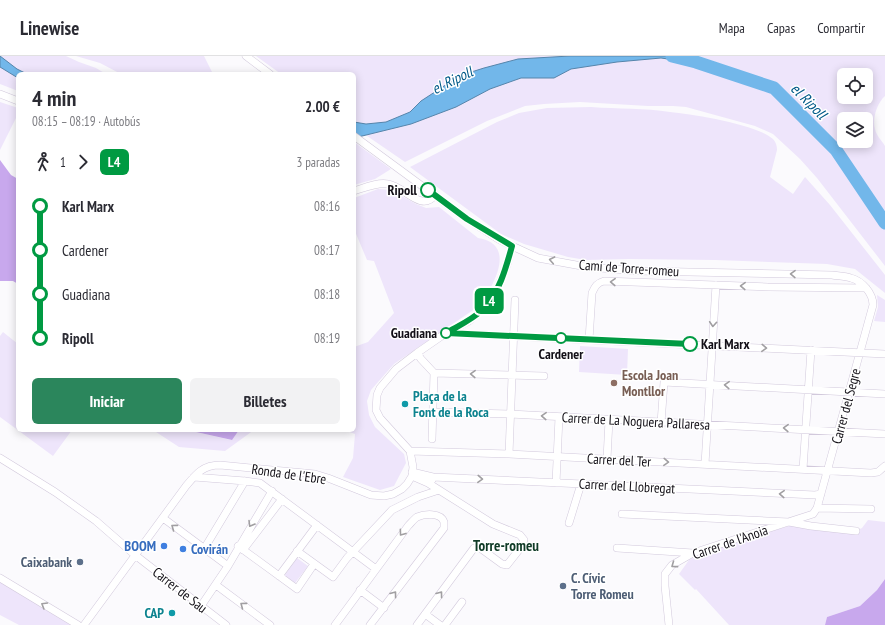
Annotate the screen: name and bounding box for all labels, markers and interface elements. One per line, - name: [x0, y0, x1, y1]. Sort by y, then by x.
- text: Linewise: [20, 16, 79, 40]
- text: Mapa: [719, 19, 745, 37]
- text: Capas: [767, 19, 795, 37]
- text: Compartir: [817, 19, 865, 37]
- water label: el Ripoll: [428, 61, 477, 98]
- map controls: [837, 68, 873, 148]
- button: locate: [837, 68, 873, 104]
- water label: el Ripoll: [787, 79, 832, 124]
- text: 4 min: [32, 84, 76, 112]
- text: 2.00 €: [305, 97, 340, 116]
- button: layers: [837, 112, 873, 148]
- text: 08:15 – 08:19 · Autobús: [32, 113, 140, 130]
- icon: walk: [32, 151, 54, 173]
- icon: forward: [72, 151, 94, 173]
- text: L4: [108, 153, 121, 171]
- text: 1: [60, 154, 66, 171]
- text: 3 paradas: [297, 154, 340, 171]
- place label: Ripoll: [388, 181, 418, 199]
- marker: Ripoll: [420, 182, 436, 198]
- text: Karl Marx: [62, 197, 114, 216]
- text: 08:16: [314, 198, 340, 215]
- text: Cardener: [62, 241, 108, 260]
- text: 08:17: [314, 242, 340, 259]
- street label: Camí de Torre-romeu: [578, 256, 680, 280]
- one-way arrow: [548, 257, 555, 265]
- one-way arrow: [790, 270, 796, 278]
- one-way arrow: [610, 277, 616, 286]
- one-way arrow: [740, 282, 746, 290]
- text: Guadiana: [62, 285, 110, 304]
- text: 08:18: [314, 286, 340, 303]
- line badge: L4: [471, 288, 507, 314]
- text: L4: [483, 292, 495, 310]
- one-way arrow: [708, 321, 717, 327]
- place label: Guadiana: [391, 324, 437, 342]
- marker: Guadiana: [440, 327, 452, 339]
- text: Ripoll: [62, 329, 94, 348]
- text: 08:19: [314, 330, 340, 347]
- marker: Cardener: [555, 332, 567, 344]
- place label: Karl Marx: [701, 335, 750, 353]
- marker: Karl Marx: [682, 336, 698, 352]
- one-way arrow: [761, 344, 767, 352]
- place label: Cardener: [539, 345, 584, 363]
- place label: Escola Joan Montllor: [622, 366, 678, 400]
- street label: Carrer del Segre: [827, 366, 865, 446]
- one-way arrow: [470, 369, 476, 378]
- button: Iniciar: [32, 378, 182, 424]
- button: Billetes: [190, 378, 340, 424]
- marker: Escola Joan Montllor: [609, 378, 619, 388]
- one-way arrow: [724, 381, 730, 389]
- place label: Plaça de la Font de la Roca: [413, 387, 489, 421]
- marker: Plaça de la Font de la Roca: [400, 399, 410, 409]
- street label: Carrer de La Noguera Pallaresa: [561, 408, 711, 434]
- one-way arrow: [541, 411, 547, 420]
- one-way arrow: [783, 423, 789, 432]
- street label: Carrer del Ter: [586, 449, 652, 471]
- one-way arrow: [663, 458, 669, 466]
- street label: Ronda de l'Ebre: [250, 460, 328, 488]
- street label: Carrer del Llobregat: [578, 474, 676, 498]
- one-way arrow: [477, 475, 483, 483]
- one-way arrow: [779, 489, 785, 498]
- one-way arrow: [249, 520, 256, 527]
- street label: Carrer de l'Anoia: [690, 521, 770, 563]
- one-way arrow: [171, 524, 178, 531]
- one-way arrow: [400, 529, 407, 536]
- district label: Torre-romeu: [473, 536, 539, 555]
- place label: BOOM: [124, 537, 156, 555]
- place label: Covirán: [191, 540, 228, 558]
- marker: BOOM: [159, 541, 169, 551]
- marker: Covirán: [178, 544, 188, 554]
- place label: Caixabank: [21, 553, 72, 571]
- marker: Caixabank: [75, 557, 85, 567]
- one-way arrow: [672, 560, 679, 567]
- street label: Carrer de Sau: [149, 563, 211, 617]
- place label: C. Cívic Torre Romeu: [571, 569, 634, 603]
- marker: C. Cívic Torre Romeu: [558, 581, 568, 591]
- one-way arrow: [389, 591, 396, 598]
- one-way arrow: [435, 591, 442, 598]
- one-way arrow: [41, 602, 48, 609]
- one-way arrow: [240, 602, 247, 609]
- place label: CAP: [144, 604, 164, 622]
- marker: CAP: [167, 608, 177, 618]

